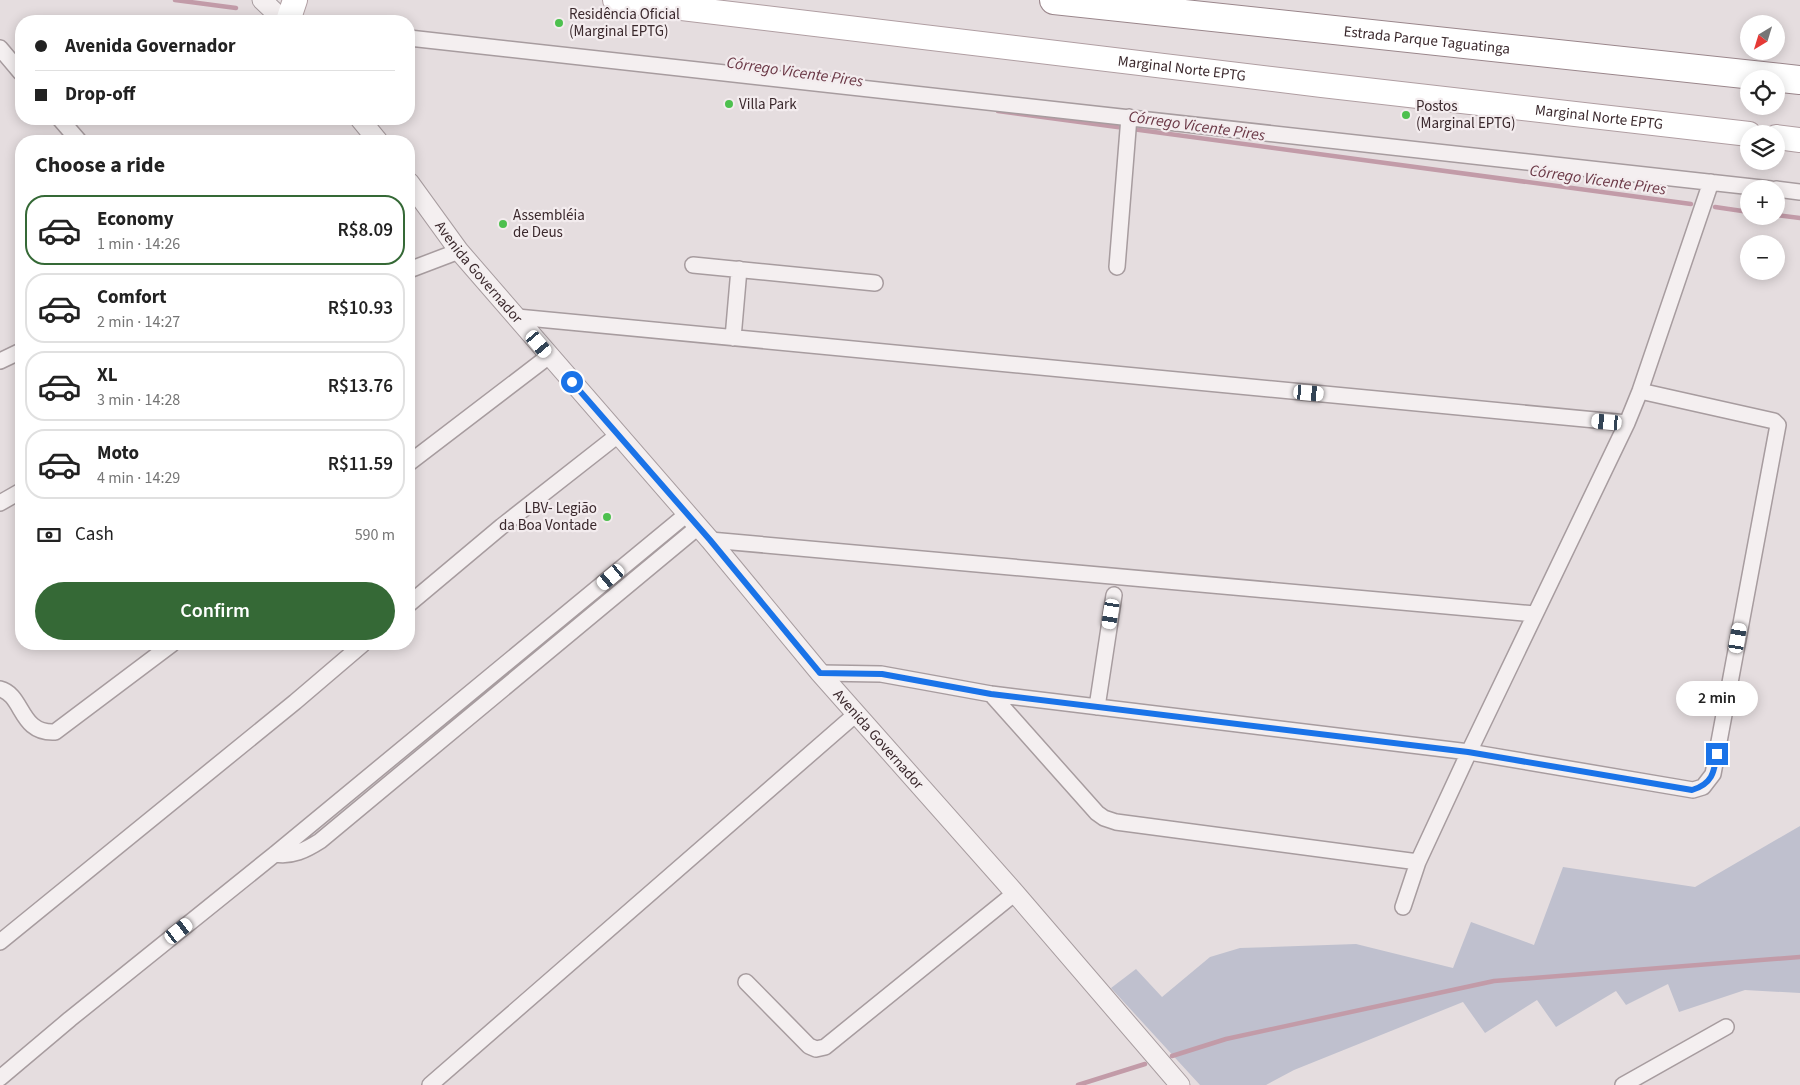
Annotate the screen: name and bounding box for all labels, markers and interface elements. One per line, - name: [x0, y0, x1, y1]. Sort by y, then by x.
- place label: Residência Oficial (Marginal EPTG): [569, 4, 680, 42]
- north arrow: [1740, 15, 1785, 60]
- map controls: [1740, 15, 1785, 280]
- marker: Residência Oficial (Marginal EPTG): [553, 17, 565, 29]
- street label: Estrada Parque Taguatinga: [1343, 21, 1511, 60]
- text: Avenida Governador: [65, 33, 236, 60]
- street label: Marginal Norte EPTG: [1117, 51, 1247, 87]
- water label: Córrego Vicente Pires: [725, 52, 865, 93]
- button: locate: [1740, 70, 1785, 115]
- text: Drop-off: [65, 81, 135, 108]
- place label: Villa Park: [739, 94, 797, 115]
- place label: Postos (Marginal EPTG): [1416, 96, 1515, 134]
- marker: Villa Park: [723, 98, 735, 110]
- street label: Marginal Norte EPTG: [1534, 100, 1664, 135]
- water label: Córrego Vicente Pires: [1127, 106, 1267, 147]
- marker: Postos (Marginal EPTG): [1400, 109, 1412, 121]
- button: layers: [1740, 125, 1785, 170]
- text: Choose a ride: [35, 149, 165, 181]
- water label: Córrego Vicente Pires: [1528, 160, 1668, 201]
- button: +: [1740, 180, 1785, 225]
- place label: Assembléia de Deus: [513, 205, 585, 243]
- text: Economy: [97, 206, 174, 233]
- icon: car: [37, 208, 82, 253]
- text: R$8.09: [338, 217, 393, 244]
- street label: Avenida Governador: [430, 217, 528, 329]
- marker: Assembléia de Deus: [497, 218, 509, 230]
- text: 1 min · 14:26: [97, 233, 180, 255]
- button: −: [1740, 235, 1785, 280]
- text: Comfort: [97, 284, 167, 311]
- icon: car: [37, 286, 82, 331]
- text: R$10.93: [328, 295, 393, 322]
- text: 2 min · 14:27: [97, 311, 180, 333]
- car: [523, 328, 554, 360]
- text: XL: [97, 362, 118, 389]
- icon: car: [37, 364, 82, 409]
- route start: [561, 371, 583, 393]
- text: R$13.76: [328, 373, 393, 400]
- car: [1293, 384, 1324, 402]
- text: 3 min · 14:28: [97, 389, 180, 411]
- car: [1591, 413, 1622, 431]
- text: Moto: [97, 440, 139, 467]
- icon: car: [37, 442, 82, 487]
- text: R$11.59: [328, 451, 393, 478]
- text: 4 min · 14:29: [97, 467, 180, 489]
- place label: LBV- Legião da Boa Vontade: [499, 498, 597, 536]
- marker: LBV- Legião da Boa Vontade: [601, 511, 613, 523]
- icon: cash: [35, 521, 63, 549]
- text: Cash: [75, 521, 114, 548]
- text: 590 m: [355, 524, 395, 546]
- car: [594, 562, 627, 592]
- button: Confirm: [35, 582, 395, 640]
- car: [1101, 598, 1120, 630]
- car: [1728, 622, 1747, 654]
- callout: 2 min: [1676, 682, 1758, 716]
- street label: Avenida Governador: [828, 685, 929, 795]
- text: 2 min: [1698, 687, 1736, 709]
- route end: [1706, 743, 1728, 765]
- car: [162, 916, 195, 946]

